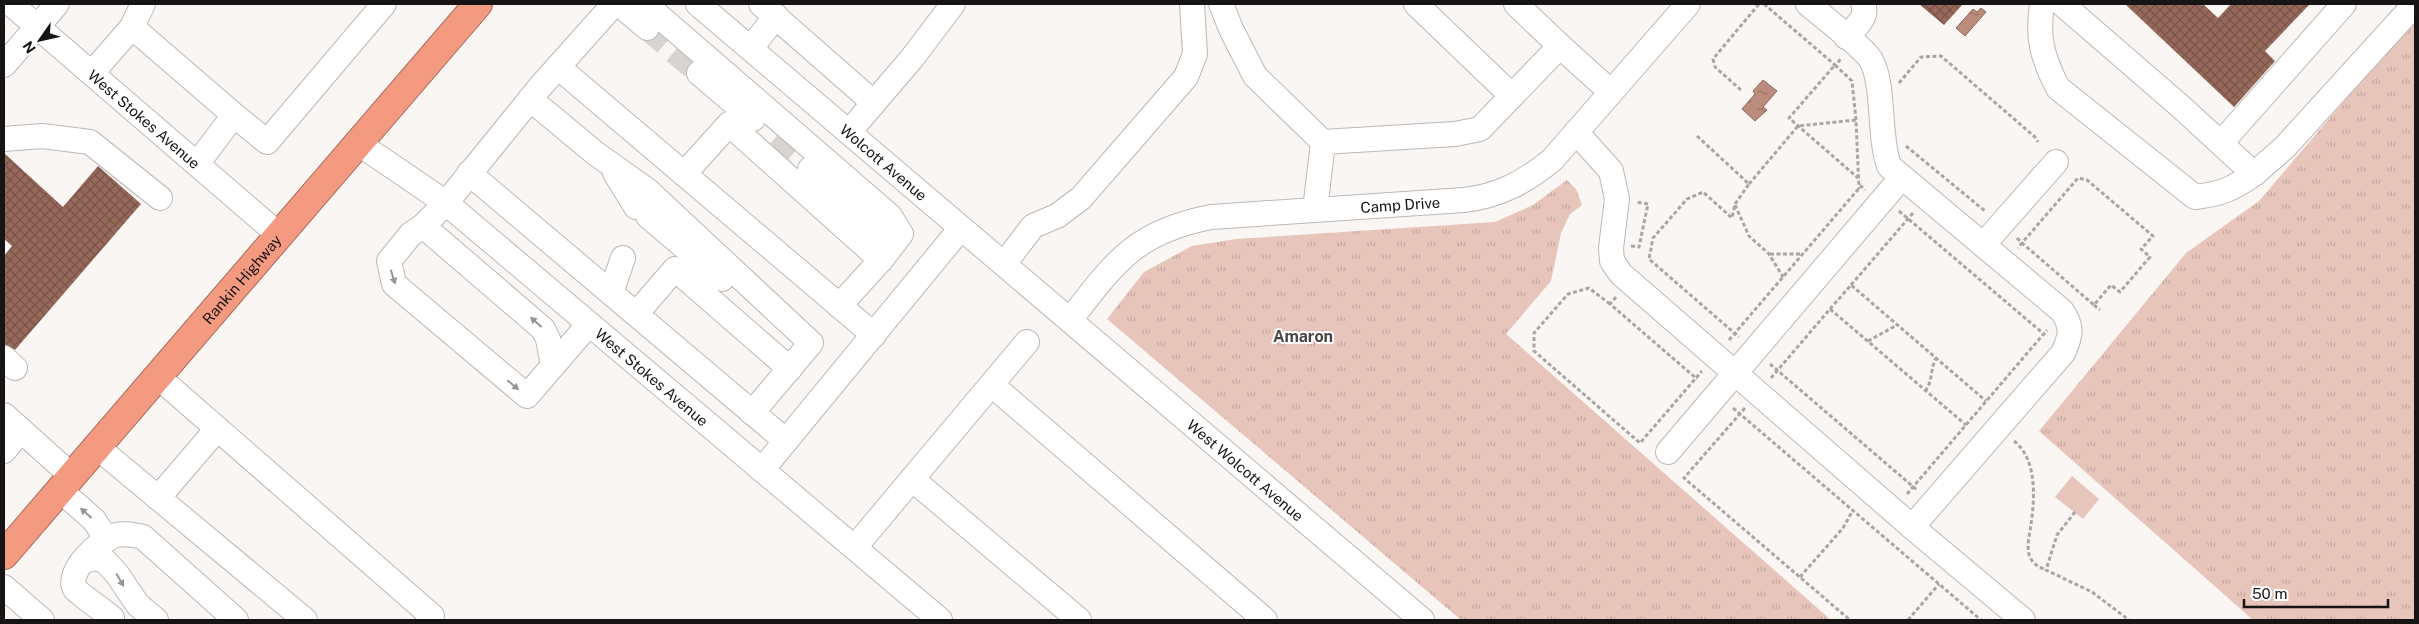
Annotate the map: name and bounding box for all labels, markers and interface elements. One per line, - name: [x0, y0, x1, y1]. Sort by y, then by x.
- north arrow: [15, 15, 65, 65]
- text: N: [20, 38, 39, 56]
- street label: West Stokes Avenue: [85, 66, 204, 172]
- street label: Wolcott Avenue: [837, 120, 931, 204]
- street label: Camp Drive: [1360, 193, 1441, 215]
- street label: Rankin Highway: [198, 231, 284, 327]
- one-way arrow: [390, 270, 398, 285]
- one-way arrow: [529, 317, 542, 328]
- street label: West Stokes Avenue: [592, 324, 712, 429]
- district label: Amaron: [1273, 327, 1333, 346]
- one-way arrow: [507, 379, 520, 390]
- street label: West Wolcott Avenue: [1184, 416, 1307, 524]
- one-way arrow: [80, 507, 93, 518]
- one-way arrow: [116, 574, 125, 587]
- scale bar: [2244, 576, 2388, 608]
- text: 50 m: [2252, 585, 2287, 602]

